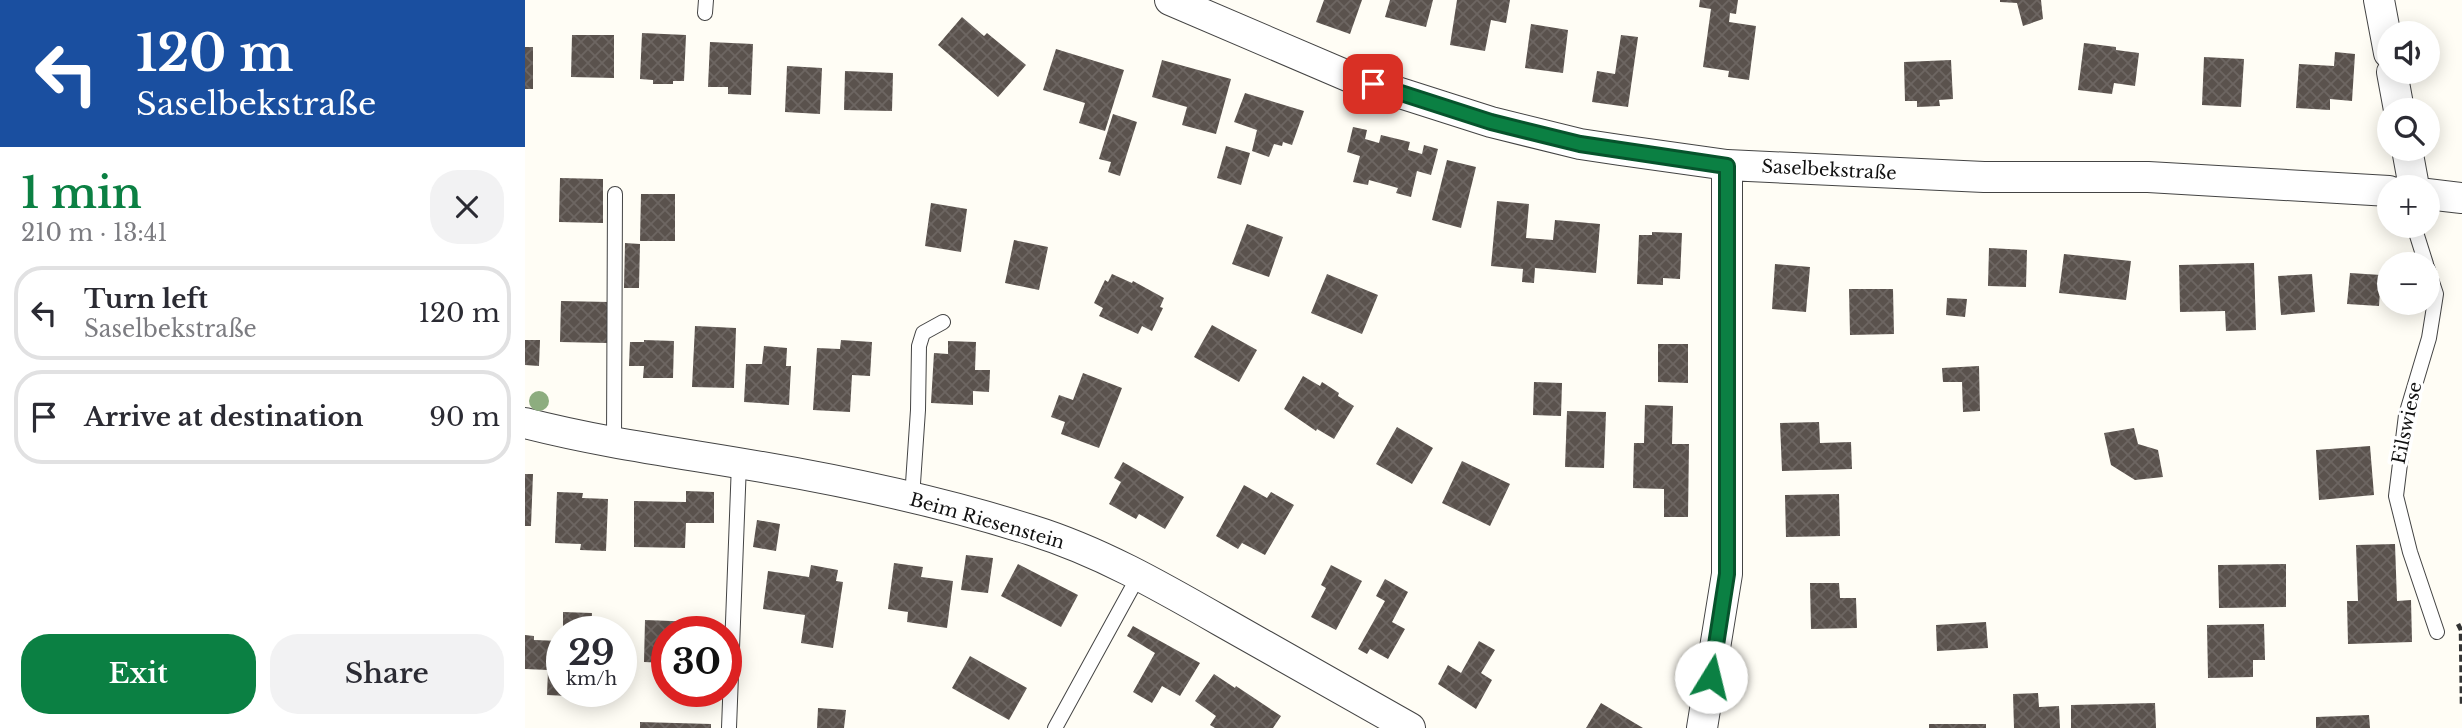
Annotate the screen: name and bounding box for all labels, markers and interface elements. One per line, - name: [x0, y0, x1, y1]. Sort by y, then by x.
- map controls: [2377, 21, 2440, 315]
- button: sound: [2377, 21, 2440, 84]
- text: 120 m: [136, 23, 294, 84]
- icon: left: [21, 28, 112, 119]
- pin: [1343, 54, 1403, 114]
- icon: arrive: [1354, 65, 1392, 103]
- text: Saselbekstraße: [136, 84, 376, 124]
- button: search: [2377, 98, 2440, 161]
- street label: Saselbekstraße: [1761, 155, 1897, 185]
- text: 1 min: [21, 167, 142, 219]
- button: close: [430, 170, 504, 244]
- button: +: [2377, 175, 2440, 238]
- text: 210 m · 13:41: [21, 219, 168, 247]
- button: −: [2377, 252, 2440, 315]
- text: Turn left: [84, 283, 208, 315]
- icon: left: [25, 294, 63, 332]
- text: 120 m: [418, 297, 500, 329]
- text: Saselbekstraße: [84, 315, 257, 343]
- street label: Eilswiese: [2388, 380, 2426, 466]
- icon: arrive: [25, 398, 63, 436]
- text: Arrive at destination: [84, 401, 364, 433]
- text: 90 m: [429, 401, 500, 433]
- street label: Beim Riesenstein: [907, 488, 1067, 554]
- speed limit sign: 30: [651, 616, 742, 707]
- text: 29: [568, 631, 615, 674]
- button: Exit: [21, 634, 256, 714]
- button: Share: [270, 634, 504, 714]
- position arrow: [1674, 640, 1748, 714]
- text: km/h: [566, 668, 617, 690]

